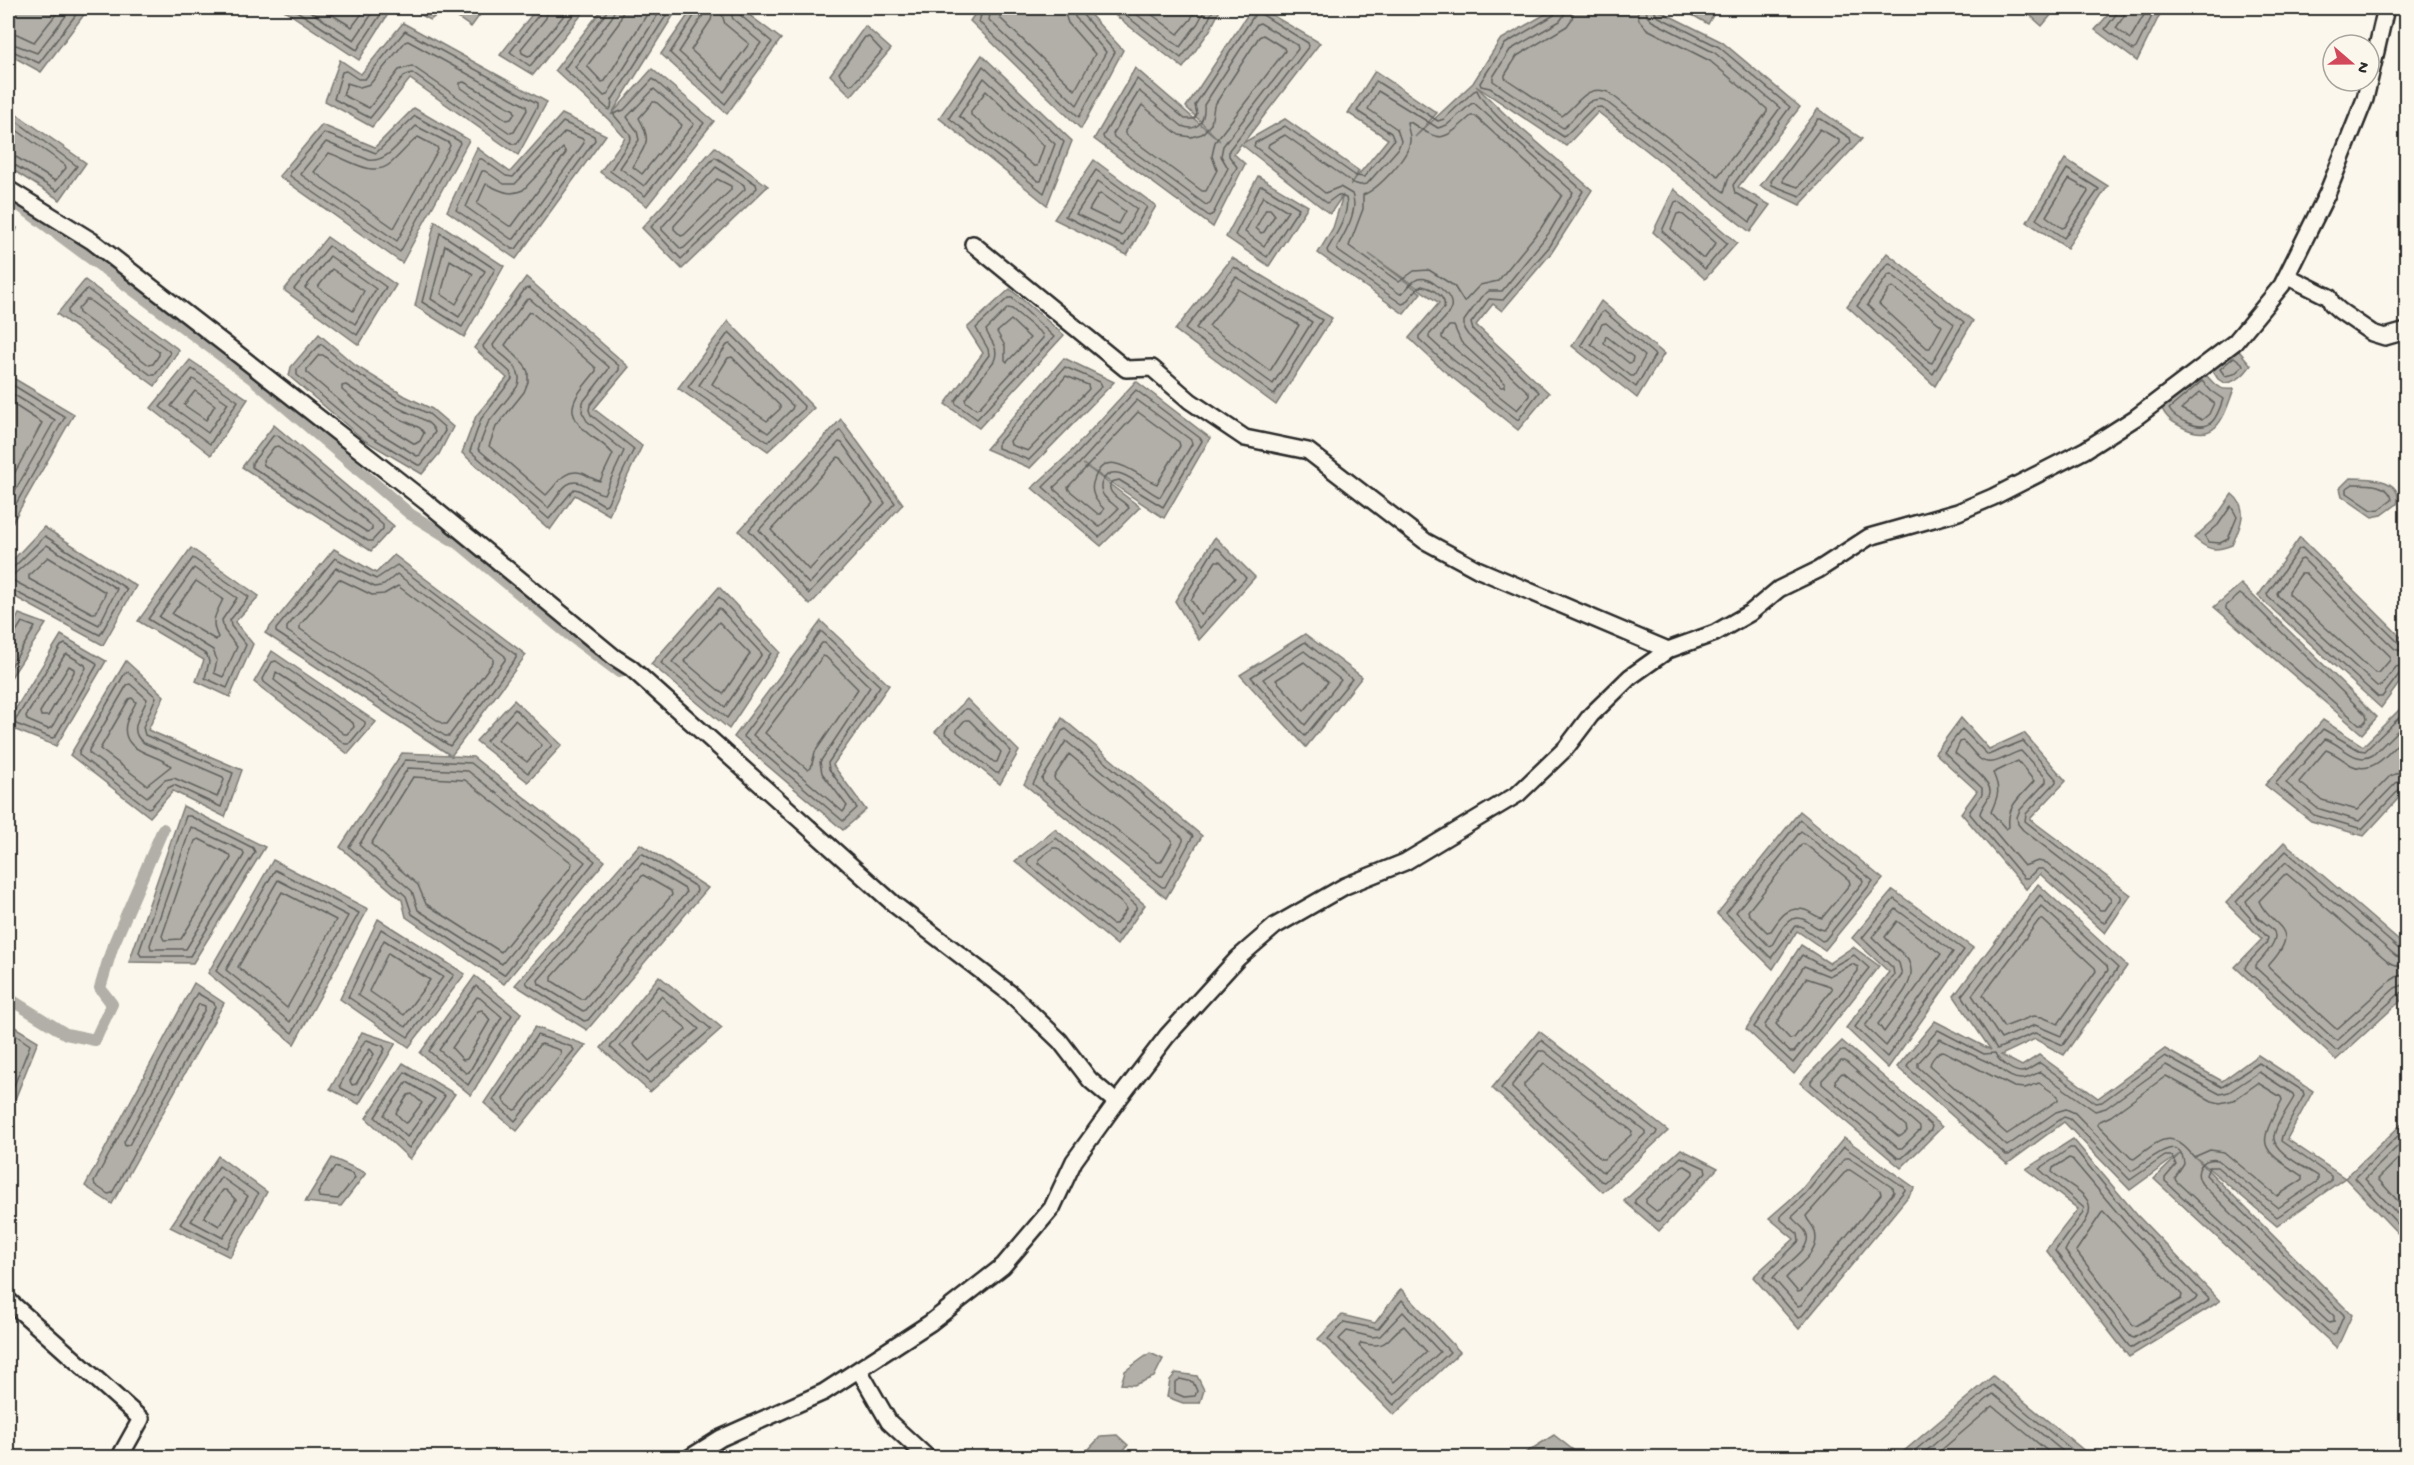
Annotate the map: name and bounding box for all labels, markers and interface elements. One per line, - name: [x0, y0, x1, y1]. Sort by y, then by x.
- north arrow: [2321, 33, 2381, 93]
- text: N: [2351, 59, 2373, 76]

